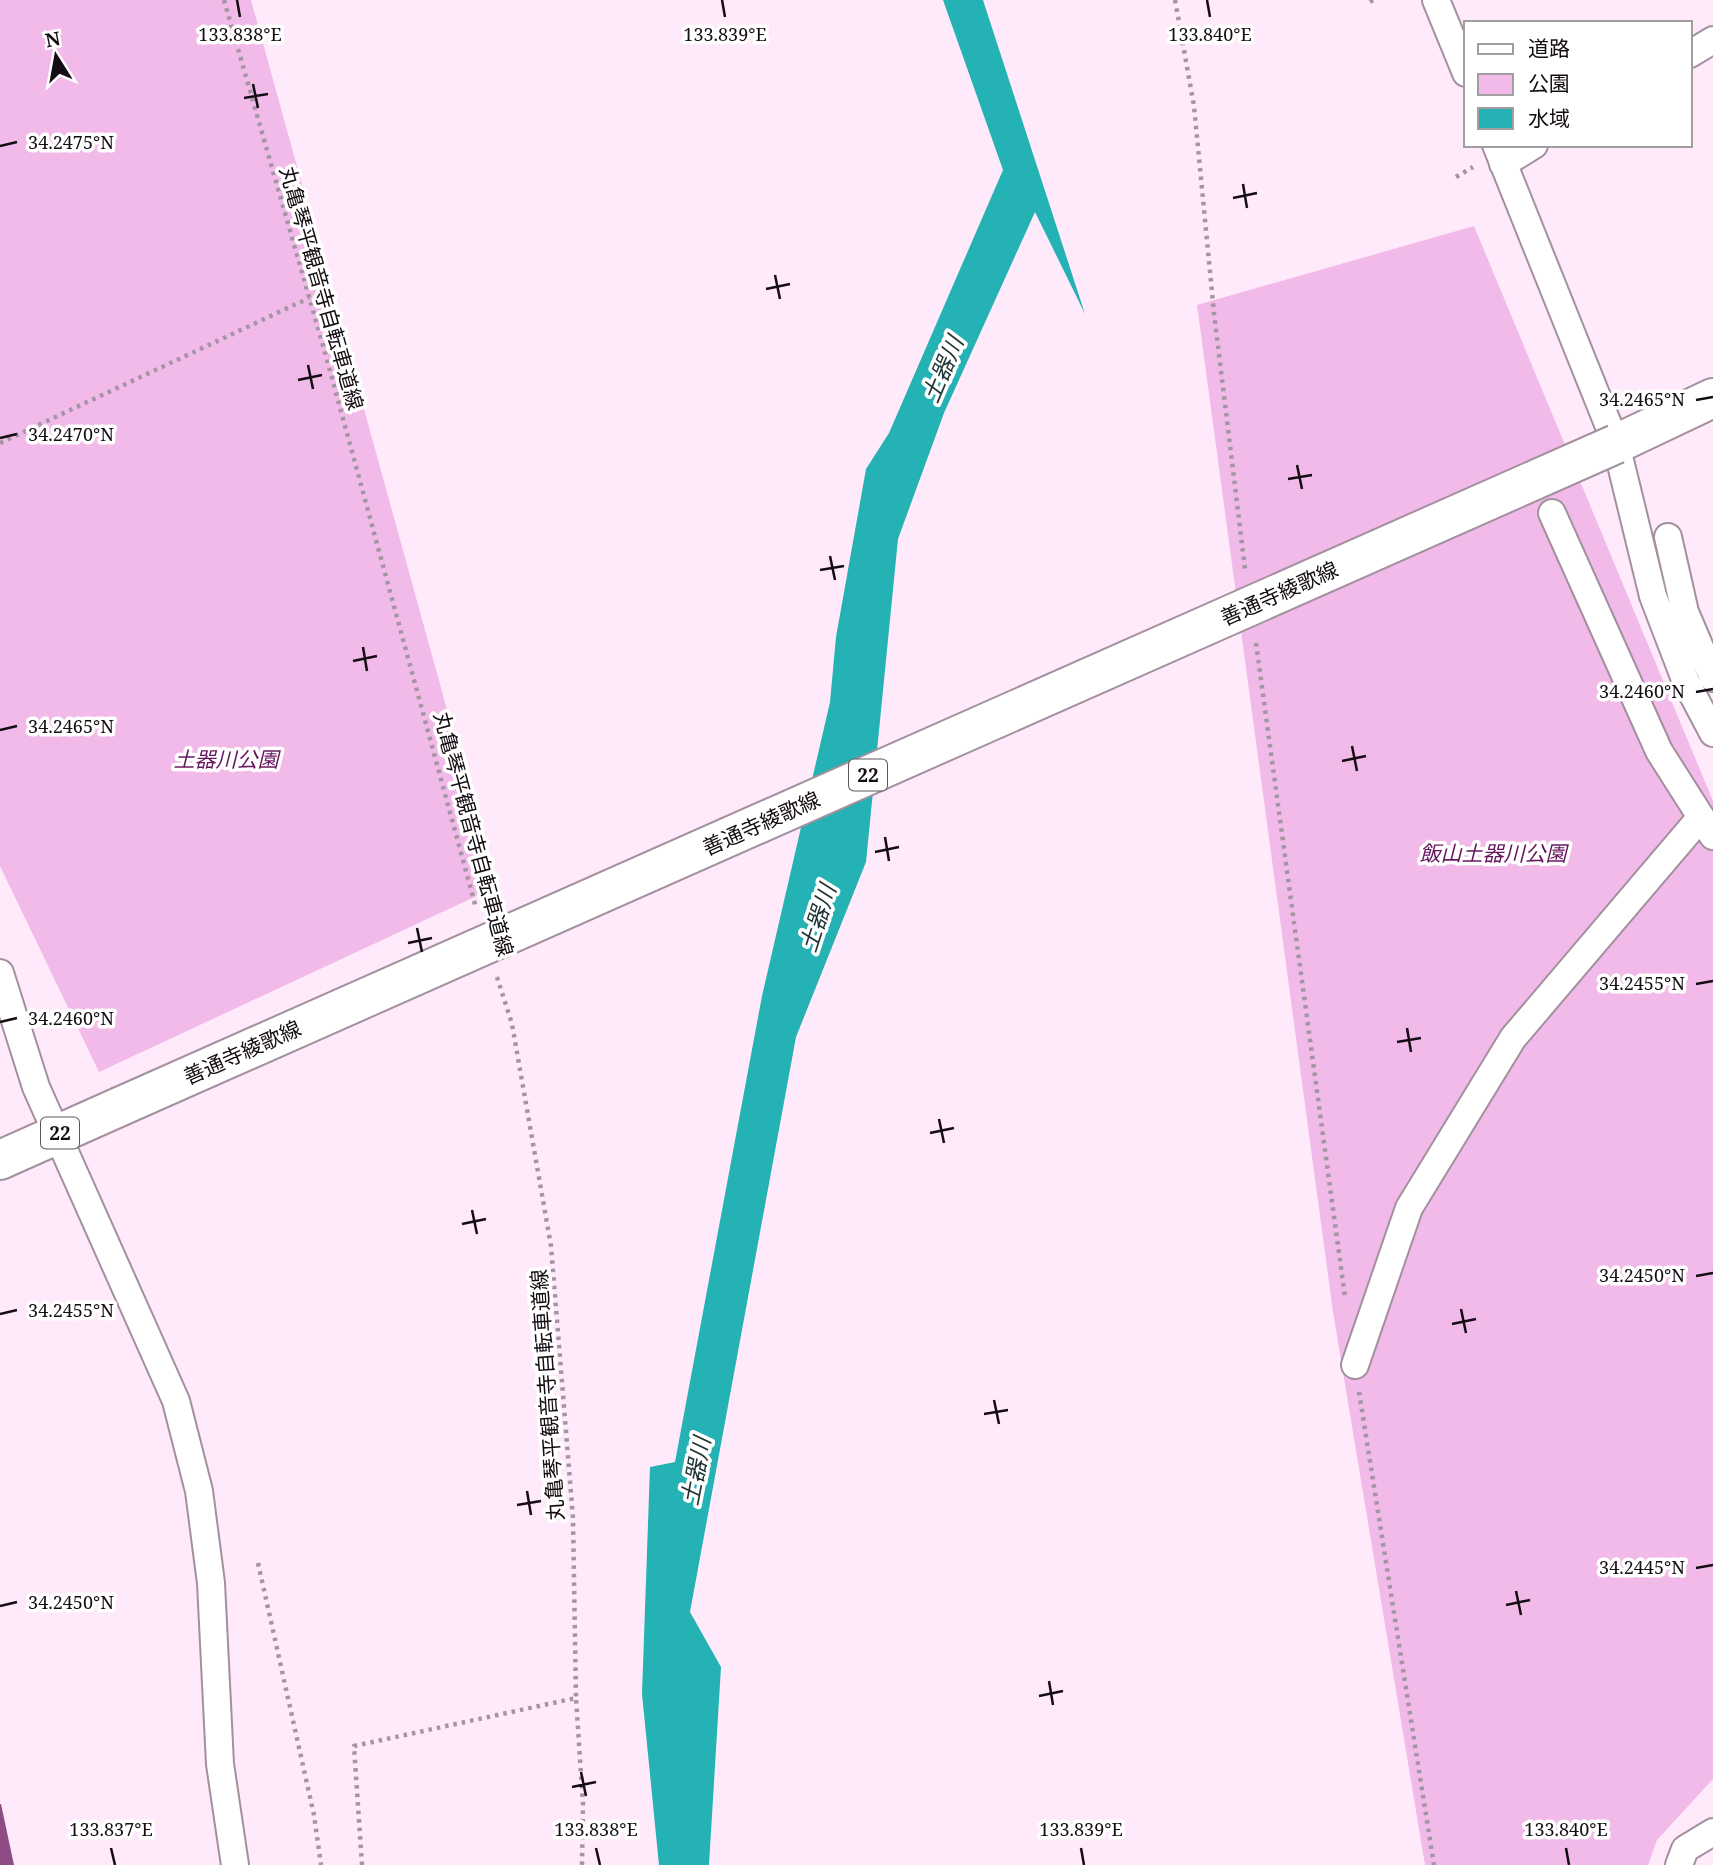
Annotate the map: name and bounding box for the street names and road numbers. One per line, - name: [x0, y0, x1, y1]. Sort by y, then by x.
- street label: 丸亀琴平観音寺自転車道線: [274, 163, 370, 413]
- street label: 善通寺綾歌線: [1216, 555, 1342, 631]
- street label: 丸亀琴平観音寺自転車道線: [428, 709, 520, 959]
- road number: 22: [849, 760, 887, 790]
- street label: 善通寺綾歌線: [698, 785, 824, 861]
- street label: 善通寺綾歌線: [179, 1014, 305, 1090]
- road number: 22: [41, 1118, 79, 1148]
- street label: 丸亀琴平観音寺自転車道線: [524, 1268, 570, 1522]

